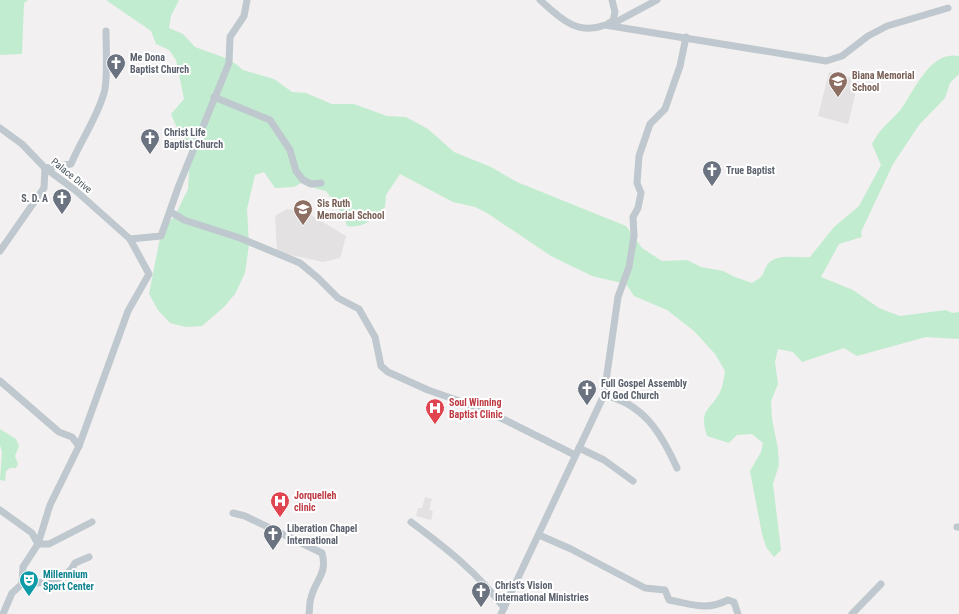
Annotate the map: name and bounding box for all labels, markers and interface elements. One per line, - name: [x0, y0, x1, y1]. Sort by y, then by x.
- church icon: Me Dona Baptist Church: [105, 52, 127, 80]
- place label: Me Dona Baptist Church: [130, 52, 189, 75]
- school or university icon: Biana Memorial School: [827, 70, 849, 98]
- place label: Biana Memorial School: [852, 70, 915, 93]
- church icon: Christ Life Baptist Church: [139, 127, 161, 155]
- place label: Christ Life Baptist Church: [164, 127, 223, 150]
- street label: Palace Drive: [49, 156, 94, 195]
- church icon: True Baptist: [701, 159, 723, 187]
- place label: True Baptist: [726, 165, 775, 176]
- church icon: S. D. A: [51, 187, 73, 215]
- place label: S. D. A: [21, 193, 48, 204]
- school or university icon: Sis Ruth Memorial School: [292, 198, 314, 226]
- place label: Sis Ruth Memorial School: [317, 198, 385, 221]
- church icon: Full Gospel Assembly Of God Church: [576, 378, 598, 406]
- place label: Full Gospel Assembly Of God Church: [601, 378, 688, 401]
- hospital icon: Soul Winning Baptist Clinic: [424, 397, 446, 425]
- place label: Soul Winning Baptist Clinic: [449, 397, 503, 420]
- hospital icon: Jorquelleh clinic: [269, 490, 291, 518]
- place label: Jorquelleh clinic: [294, 490, 337, 513]
- church icon: Liberation Chapel International: [262, 523, 284, 551]
- place label: Liberation Chapel International: [287, 523, 357, 546]
- theatre icon: Millennium Sport Center: [18, 569, 40, 597]
- place label: Millennium Sport Center: [43, 569, 95, 592]
- church icon: Christ's Vision International Ministries: [470, 580, 492, 608]
- place label: Christ's Vision International Ministries: [495, 580, 589, 603]

